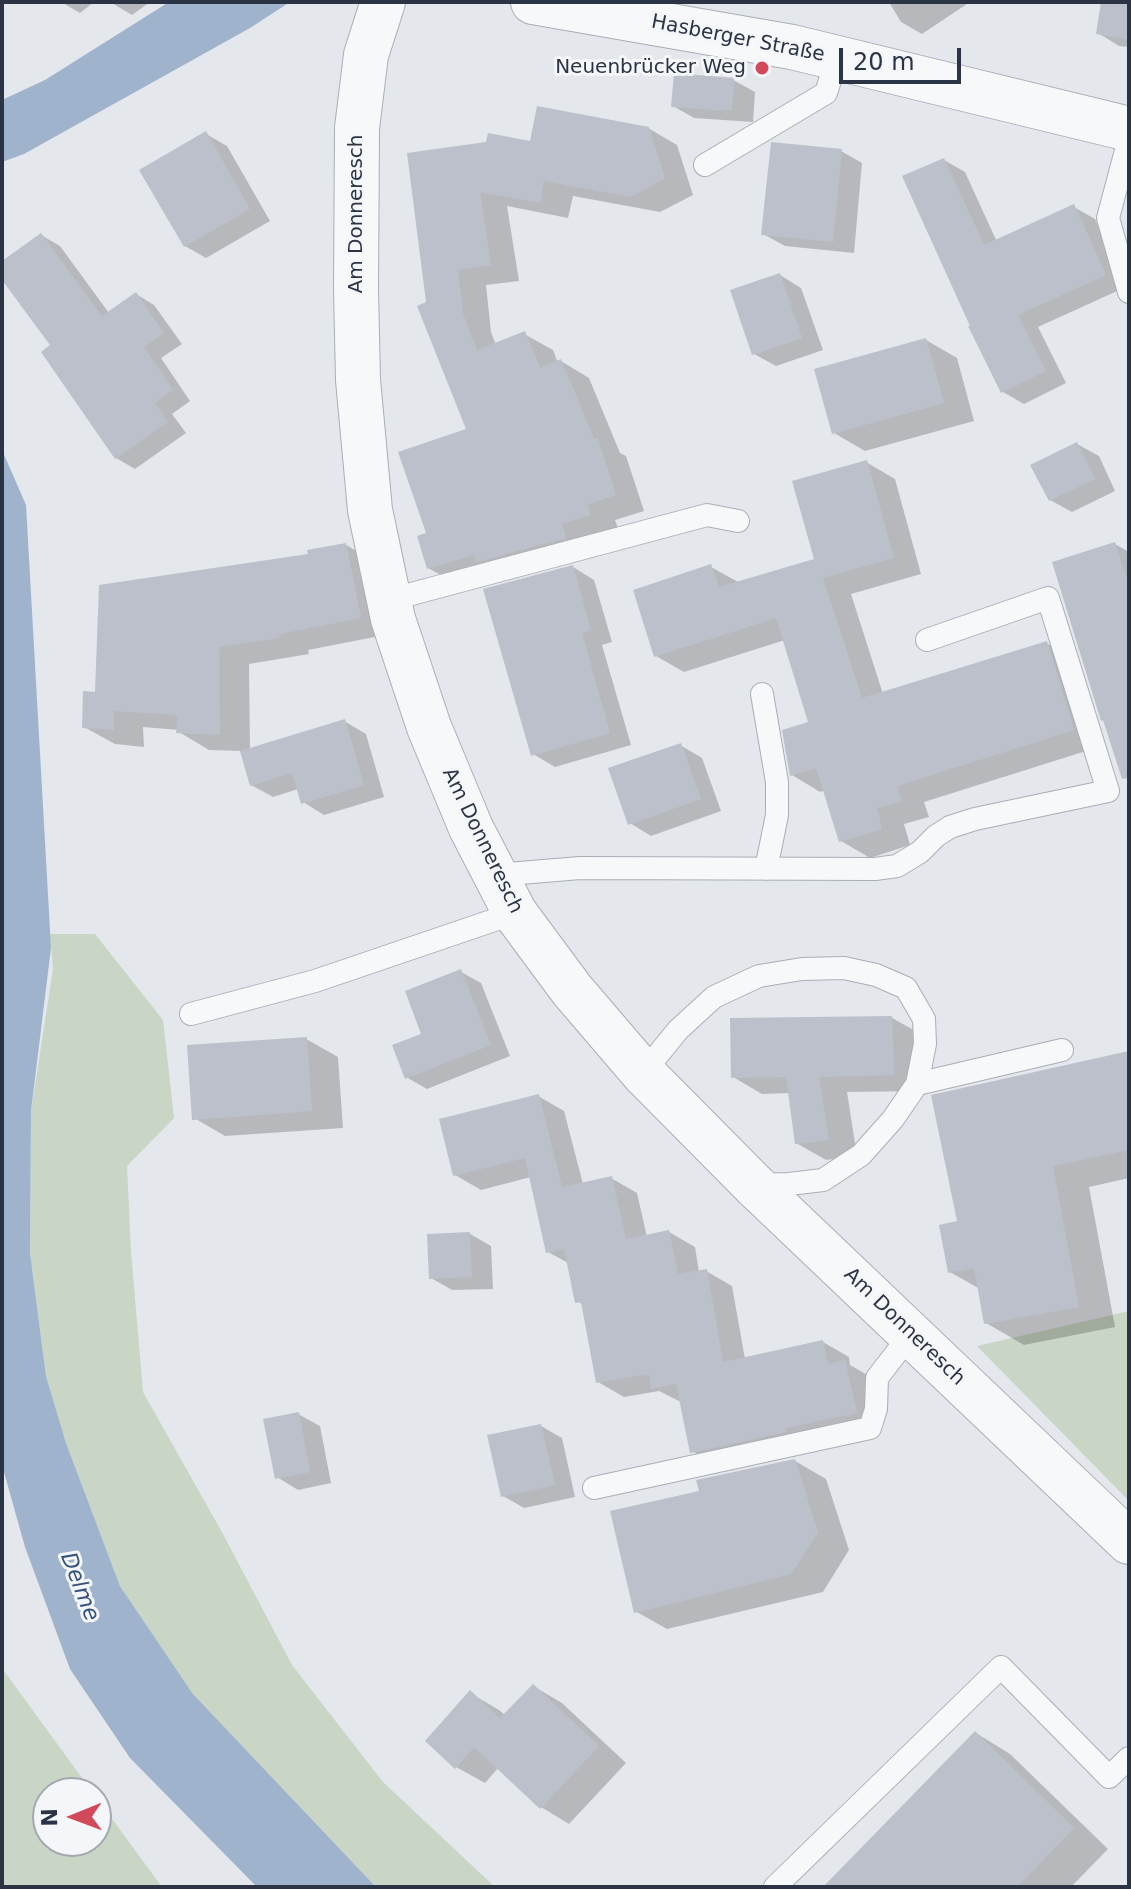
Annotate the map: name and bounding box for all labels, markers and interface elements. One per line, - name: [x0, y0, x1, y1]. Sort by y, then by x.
- street label: Hasberger Straße: [649, 10, 827, 68]
- scale bar: [843, 32, 965, 82]
- text: 20 m: [853, 48, 915, 76]
- place label: Neuenbrücker Weg: [555, 56, 746, 80]
- marker: Neuenbrücker Weg: [753, 59, 771, 77]
- street label: Am Donneresch: [345, 135, 369, 293]
- street label: Am Donneresch: [436, 764, 528, 918]
- street label: Am Donneresch: [838, 1263, 970, 1391]
- water label: Delme: [54, 1549, 104, 1625]
- north arrow: [32, 1777, 112, 1857]
- text: N: [37, 1808, 62, 1827]

